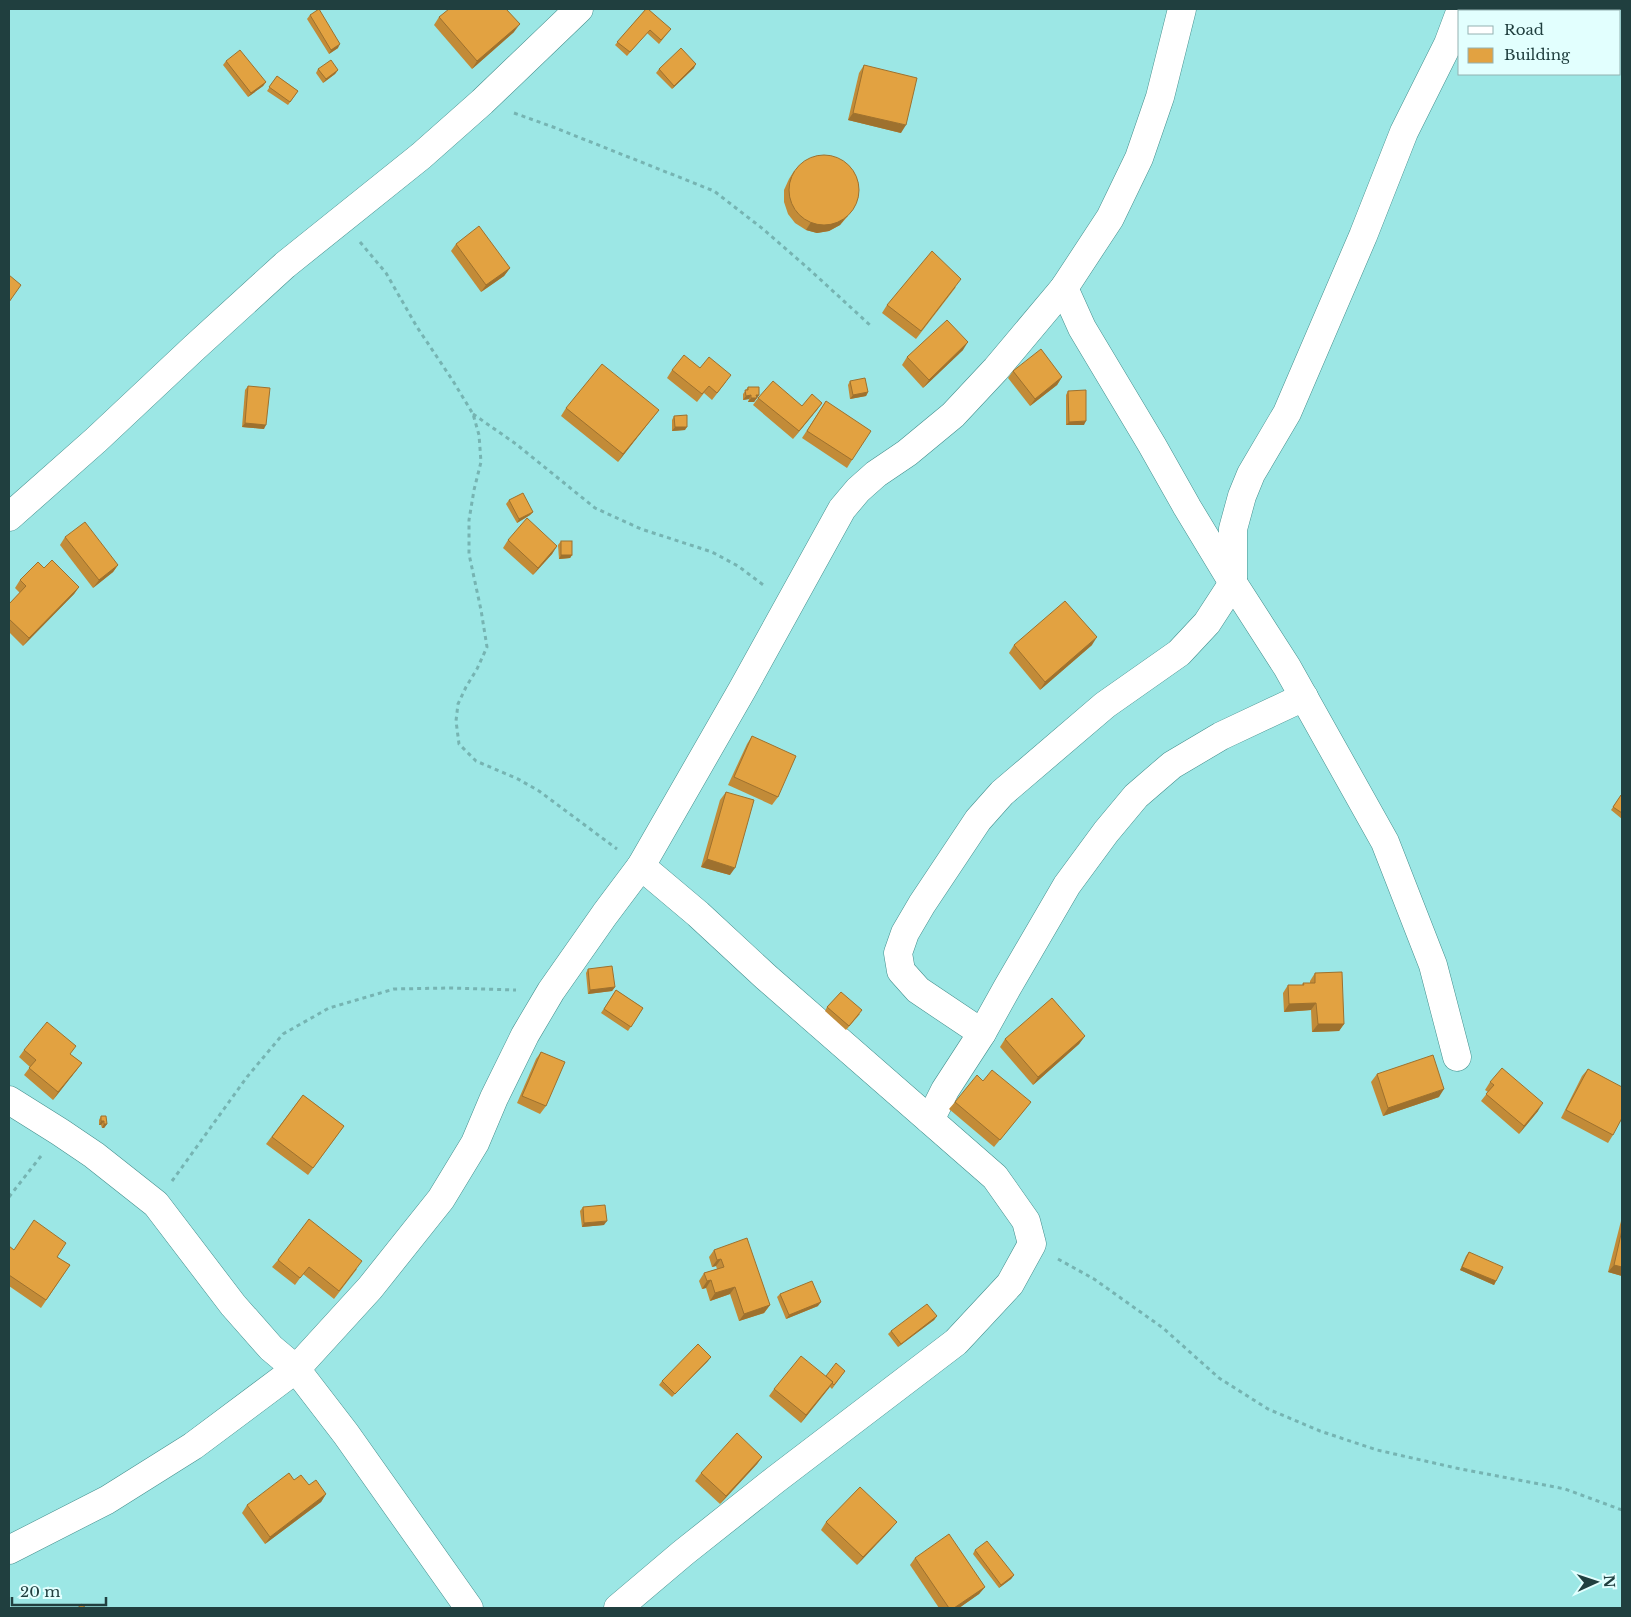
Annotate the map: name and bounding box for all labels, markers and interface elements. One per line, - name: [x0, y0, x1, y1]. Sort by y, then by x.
- legend: [1458, 10, 1621, 75]
- text: Road: [1504, 20, 1544, 39]
- text: Building: [1504, 45, 1571, 64]
- north arrow: [1571, 1557, 1621, 1607]
- scale bar: [12, 1574, 106, 1606]
- text: N: [1600, 1574, 1618, 1588]
- text: 20 m: [20, 1582, 60, 1601]

